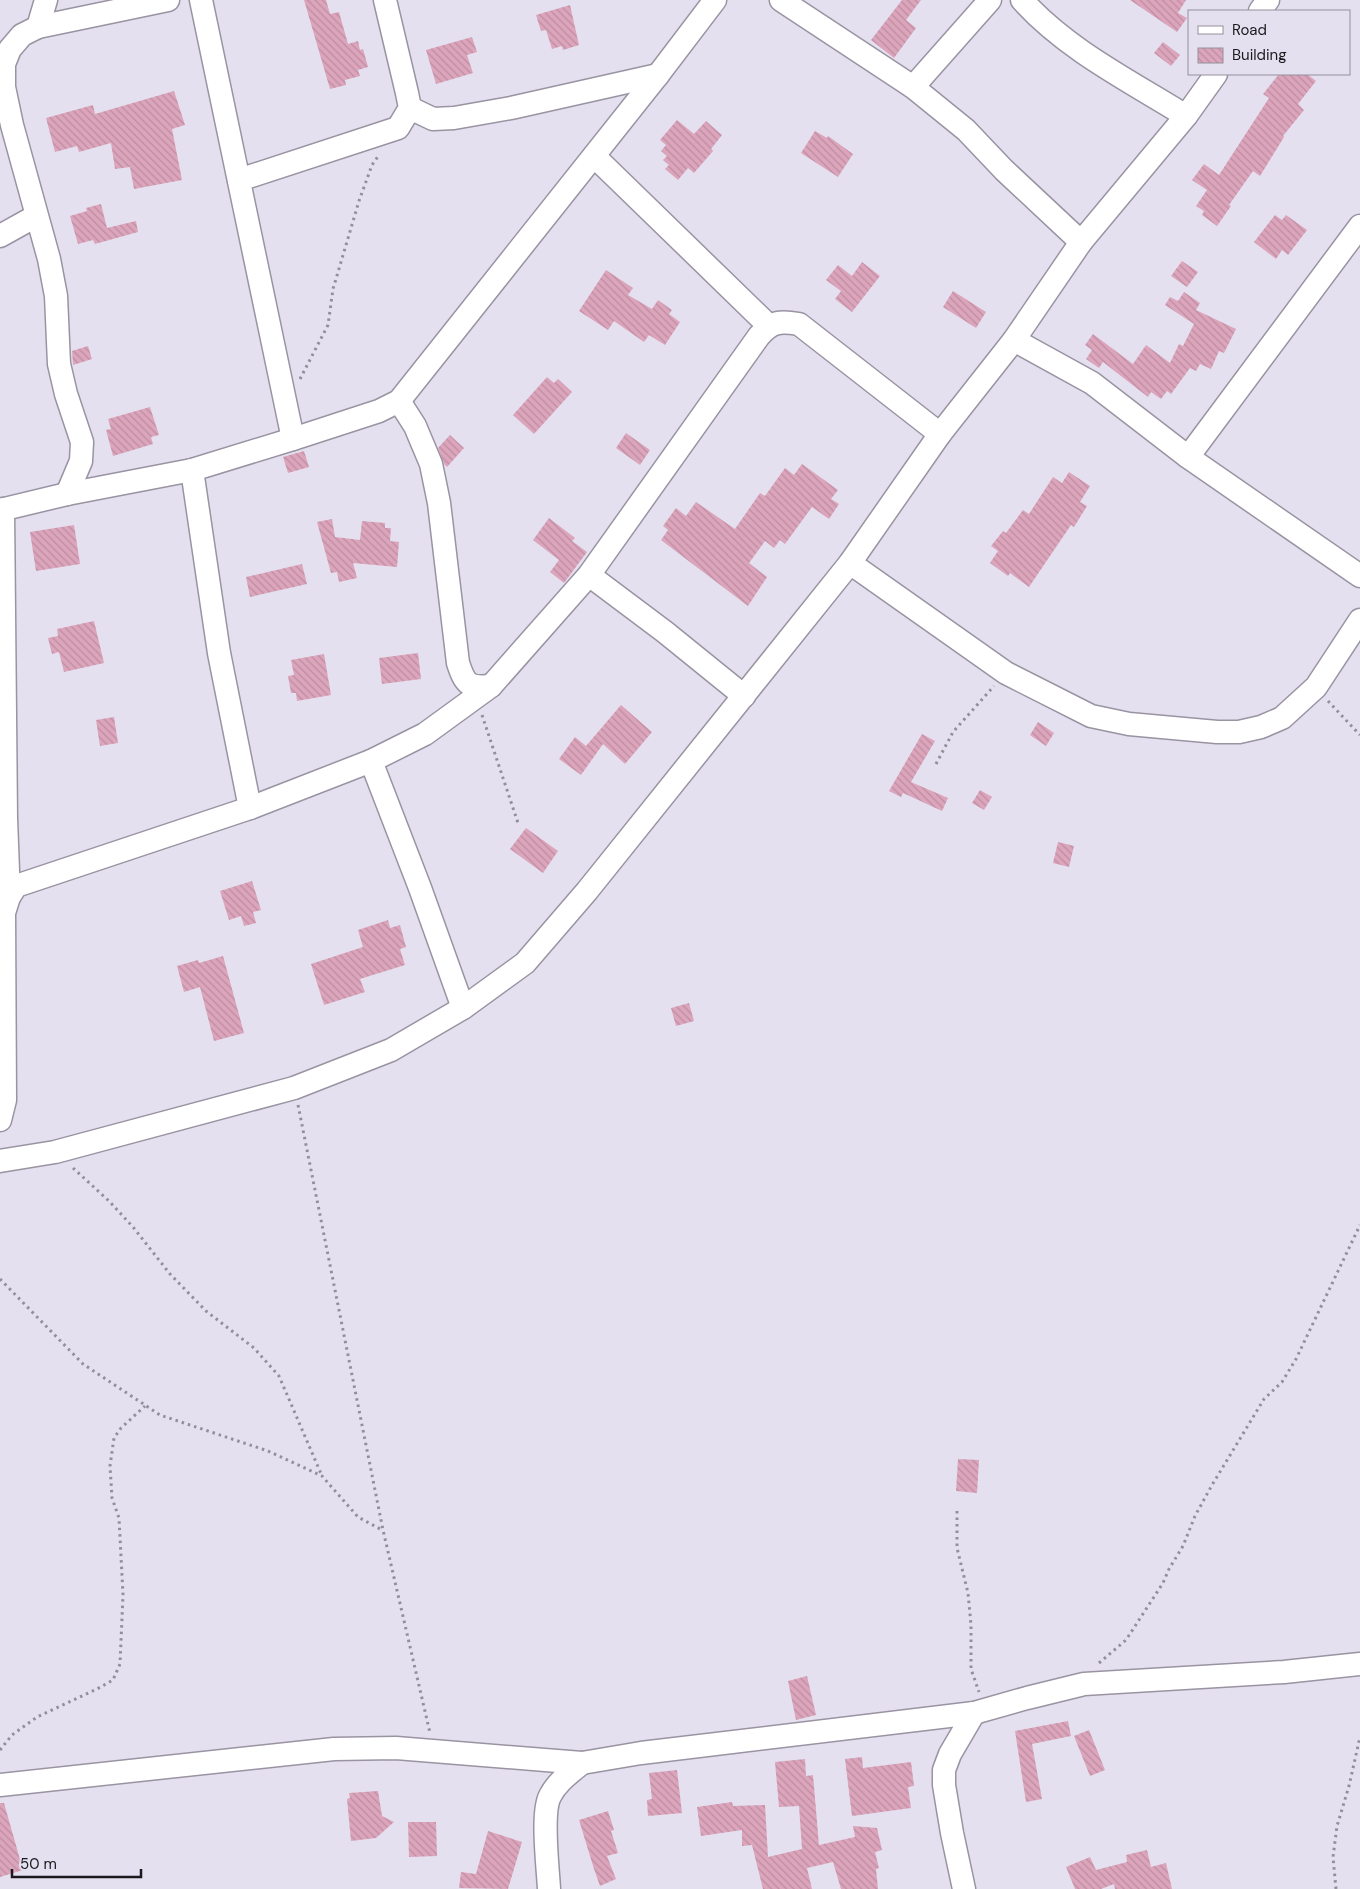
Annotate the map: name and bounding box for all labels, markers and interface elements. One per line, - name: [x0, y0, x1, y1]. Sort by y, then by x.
- legend: [1188, 10, 1350, 75]
- text: Road: [1232, 20, 1267, 40]
- text: Building: [1232, 45, 1287, 65]
- scale bar: [12, 1846, 141, 1878]
- text: 50 m: [20, 1854, 57, 1874]

